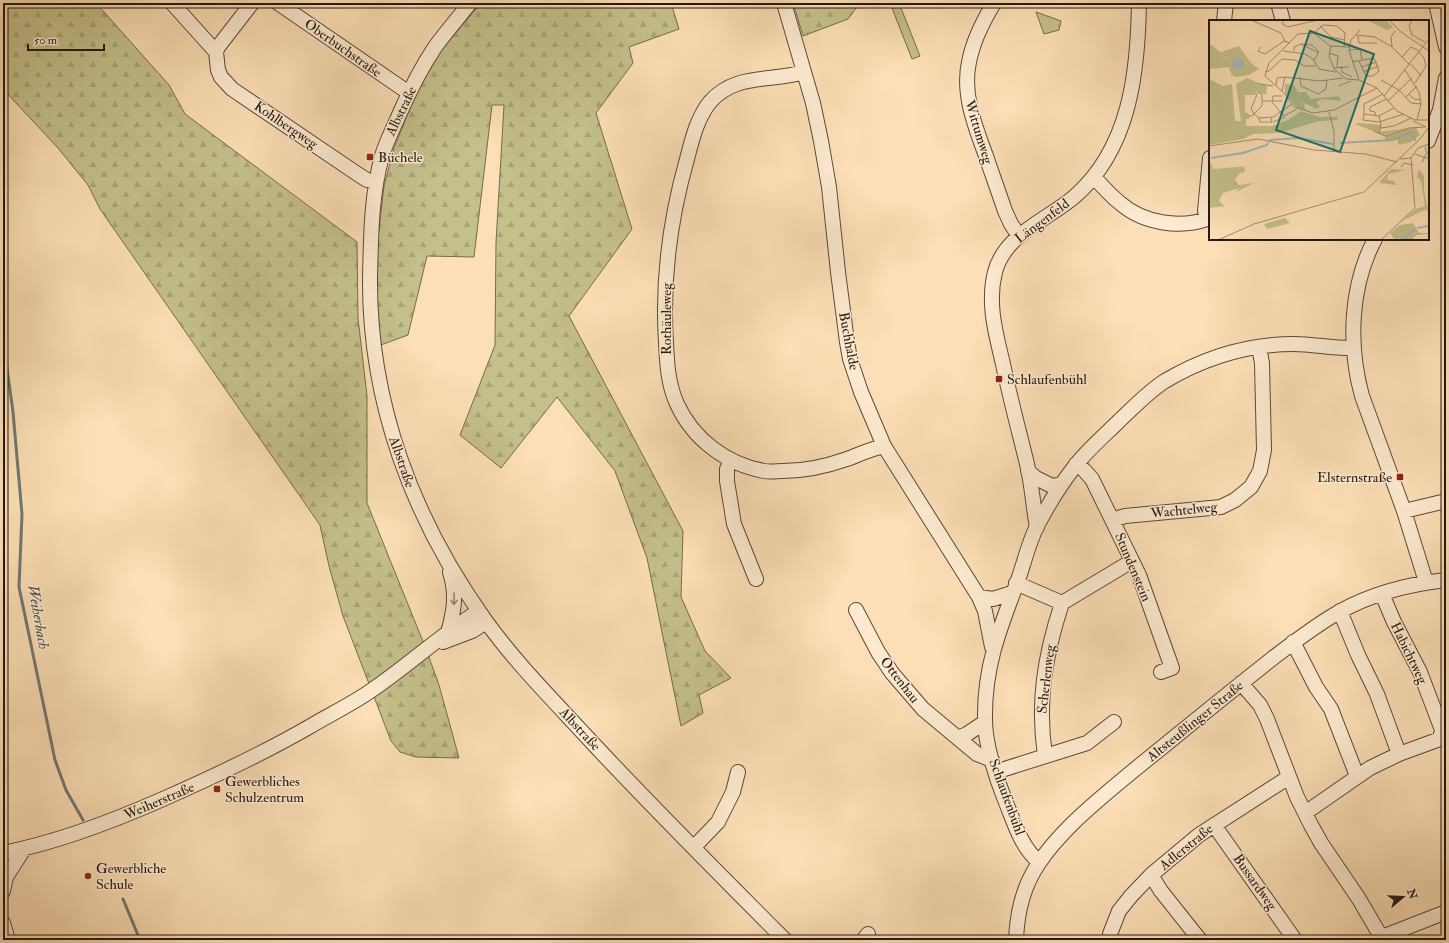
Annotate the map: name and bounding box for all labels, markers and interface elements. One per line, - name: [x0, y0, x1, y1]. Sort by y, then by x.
- street label: Oberbuchstraße: [301, 15, 385, 81]
- inset map: [1209, 20, 1429, 240]
- scale bar: [28, 26, 104, 52]
- text: 50 m: [34, 33, 58, 48]
- street label: Albstraße: [381, 83, 420, 139]
- street label: Wittumweg: [961, 97, 997, 167]
- street label: Kohlbergweg: [251, 98, 322, 153]
- place label: Büchele: [378, 149, 423, 166]
- marker: Büchele: [365, 152, 375, 162]
- street label: Längenfeld: [1011, 195, 1073, 247]
- street label: Rothäuleweg: [658, 282, 675, 355]
- street label: Buchhalde: [835, 311, 863, 372]
- place label: Schlaufenbühl: [1007, 371, 1087, 388]
- marker: Schlaufenbühl: [994, 374, 1004, 384]
- street label: Albstraße: [385, 433, 419, 490]
- place label: Elsternstraße: [1317, 469, 1392, 486]
- marker: Elsternstraße: [1395, 472, 1405, 482]
- street label: Wachtelweg: [1149, 498, 1219, 522]
- street label: Stundenstein: [1111, 530, 1155, 604]
- water label: Weiherbach: [23, 583, 53, 651]
- one-way arrow: [450, 592, 458, 605]
- street label: Habichtweg: [1387, 619, 1432, 688]
- street label: Scherlenweg: [1033, 642, 1059, 715]
- street label: Ottenhau: [877, 654, 923, 706]
- street label: Altsteußlinger Straße: [1143, 677, 1247, 766]
- street label: Albstraße: [555, 703, 604, 754]
- street label: Schlaufenbühl: [985, 757, 1029, 838]
- place label: Gewerbliches Schulzentrum: [225, 773, 304, 806]
- street label: Weiherstraße: [120, 779, 197, 824]
- marker: Gewerbliches Schulzentrum: [212, 784, 222, 794]
- street label: Adlerstraße: [1155, 820, 1216, 874]
- street label: Bussardweg: [1229, 850, 1281, 914]
- place label: Gewerbliche Schule: [96, 860, 166, 893]
- marker: Gewerbliche Schule: [83, 871, 93, 881]
- north arrow: [1383, 877, 1423, 917]
- text: N: [1404, 886, 1420, 902]

